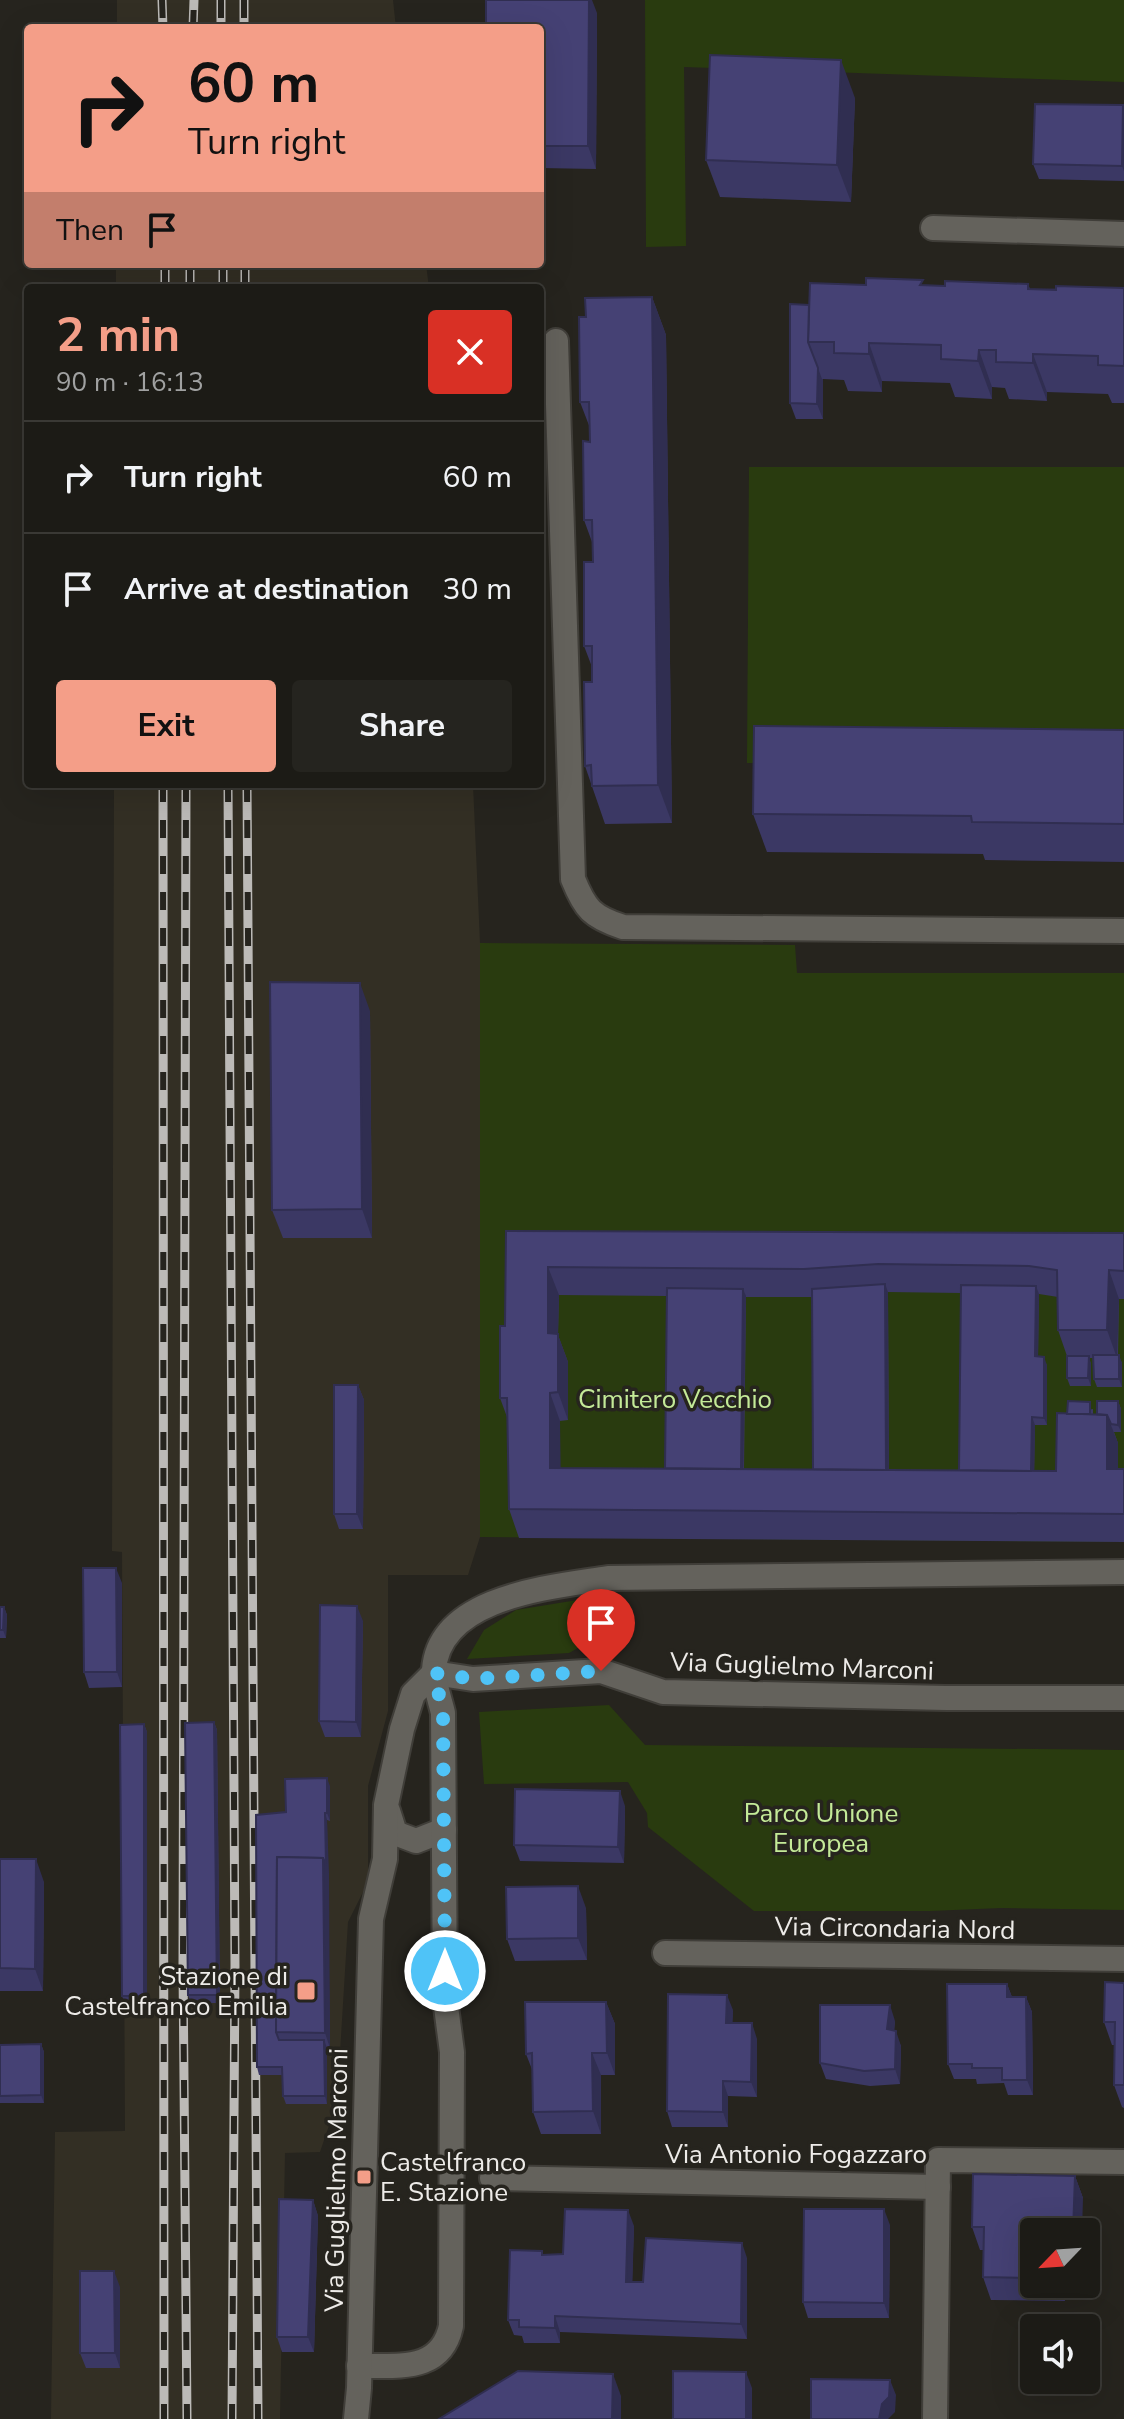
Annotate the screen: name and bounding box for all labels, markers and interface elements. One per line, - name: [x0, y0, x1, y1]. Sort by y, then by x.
- text: 60 m: [188, 45, 319, 122]
- icon: right: [56, 56, 160, 160]
- text: Turn right: [188, 118, 345, 167]
- icon: arrive: [140, 208, 184, 252]
- text: Then: [56, 210, 124, 251]
- text: 2 min: [56, 302, 180, 368]
- button: close: [428, 310, 512, 394]
- text: 90 m · 16:13: [56, 365, 204, 400]
- icon: right: [56, 455, 100, 499]
- text: Turn right: [124, 457, 262, 498]
- text: 60 m: [443, 457, 512, 498]
- icon: arrive: [56, 567, 100, 611]
- text: Arrive at destination: [124, 569, 409, 610]
- text: 30 m: [443, 569, 512, 610]
- button: Exit: [56, 680, 276, 772]
- button: Share: [292, 680, 512, 772]
- park label: Cimitero Vecchio: [578, 1382, 772, 1417]
- pin: [567, 1589, 635, 1671]
- icon: arrive: [579, 1601, 623, 1645]
- street label: Via Guglielmo Marconi: [668, 1644, 934, 1689]
- park label: Parco Unione Europea: [744, 1796, 898, 1861]
- street label: Via Circondaria Nord: [773, 1909, 1016, 1948]
- position arrow: [403, 1929, 487, 2013]
- place label: Stazione di Castelfranco Emilia: [64, 1959, 288, 2024]
- marker: Stazione di Castelfranco Emilia: [295, 1980, 317, 2002]
- street label: Via Guglielmo Marconi: [317, 2048, 356, 2313]
- street label: Via Antonio Fogazzaro: [664, 2137, 927, 2172]
- place label: Castelfranco E. Stazione: [380, 2145, 526, 2210]
- marker: Castelfranco E. Stazione: [355, 2168, 373, 2186]
- north arrow: [1020, 2218, 1100, 2298]
- map controls: [1020, 2218, 1100, 2394]
- button: sound: [1020, 2314, 1100, 2394]

